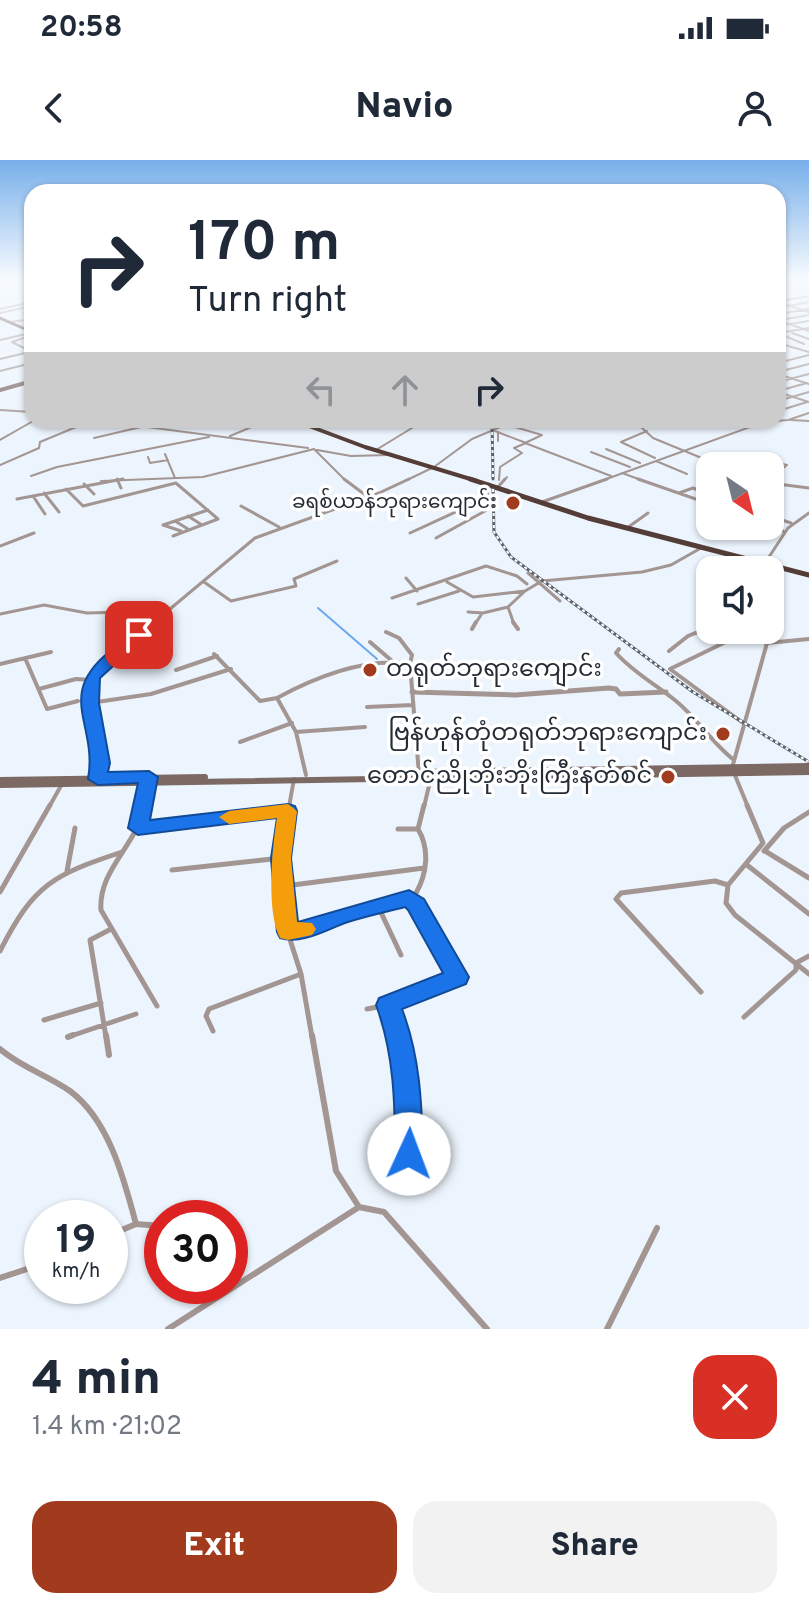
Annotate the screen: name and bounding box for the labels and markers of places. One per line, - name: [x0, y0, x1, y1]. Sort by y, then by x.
- place label: ခရစ်ယာန်ဘုရားကျောင်း: [292, 487, 497, 518]
- marker: ခရစ်ယာန်ဘုရားကျောင်း: [504, 494, 522, 512]
- pin: [105, 601, 173, 669]
- place label: တရုတ်ဘုရားကျောင်း: [386, 652, 602, 687]
- marker: တရုတ်ဘုရားကျောင်း: [361, 661, 379, 679]
- place label: ဗြန်ဟုန်တုံတရုတ်ဘုရားကျောင်း: [388, 716, 707, 751]
- marker: ဗြန်ဟုန်တုံတရုတ်ဘုရားကျောင်း: [714, 725, 732, 743]
- place label: တောင်ညိုဘိုးဘိုးကြီးနတ်စင်: [367, 759, 652, 794]
- marker: တောင်ညိုဘိုးဘိုးကြီးနတ်စင်: [659, 768, 677, 786]

